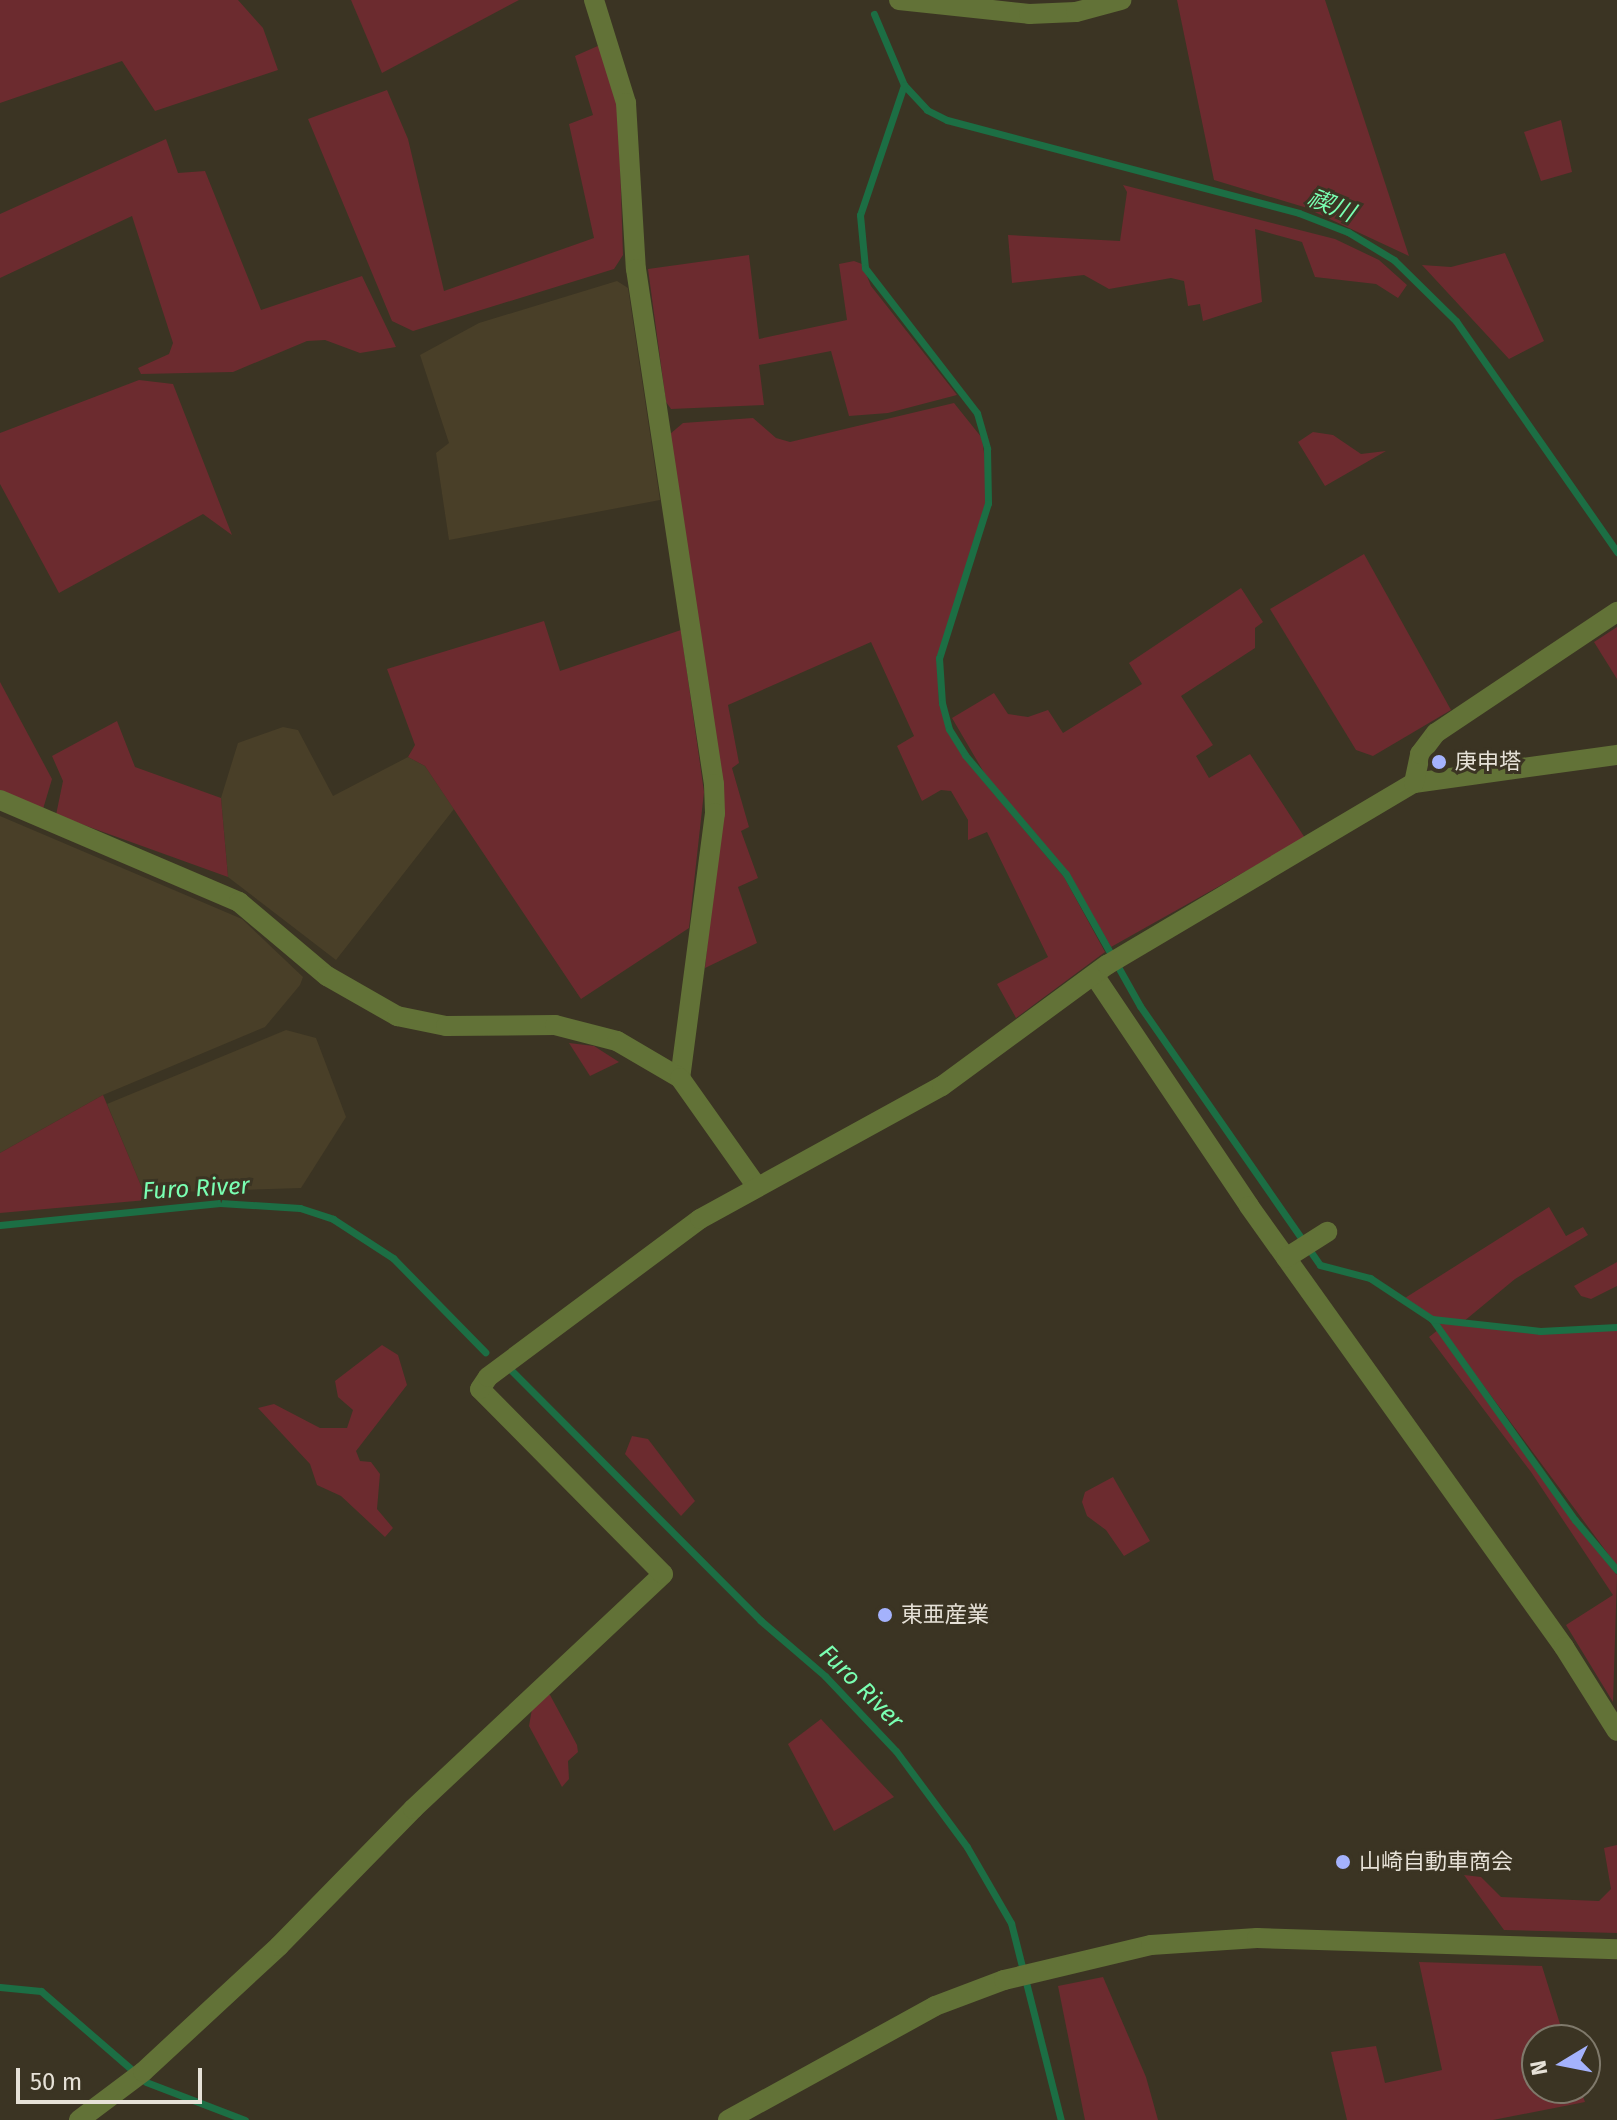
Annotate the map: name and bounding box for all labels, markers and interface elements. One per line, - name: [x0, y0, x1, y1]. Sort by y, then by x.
- water label: 禊川: [1303, 184, 1359, 228]
- place label: 庚申塔: [1455, 749, 1521, 775]
- marker: 庚申塔: [1430, 753, 1448, 771]
- water label: Furo River: [142, 1172, 250, 1206]
- place label: 東亜産業: [901, 1602, 989, 1628]
- marker: 東亜産業: [876, 1606, 894, 1624]
- water label: Furo River: [813, 1639, 909, 1735]
- place label: 山崎自動車商会: [1359, 1849, 1513, 1875]
- marker: 山崎自動車商会: [1334, 1853, 1352, 1871]
- north arrow: [1521, 2024, 1601, 2104]
- scale bar: [20, 2052, 206, 2102]
- text: N: [1524, 2058, 1553, 2077]
- text: 50 m: [30, 2068, 82, 2096]

